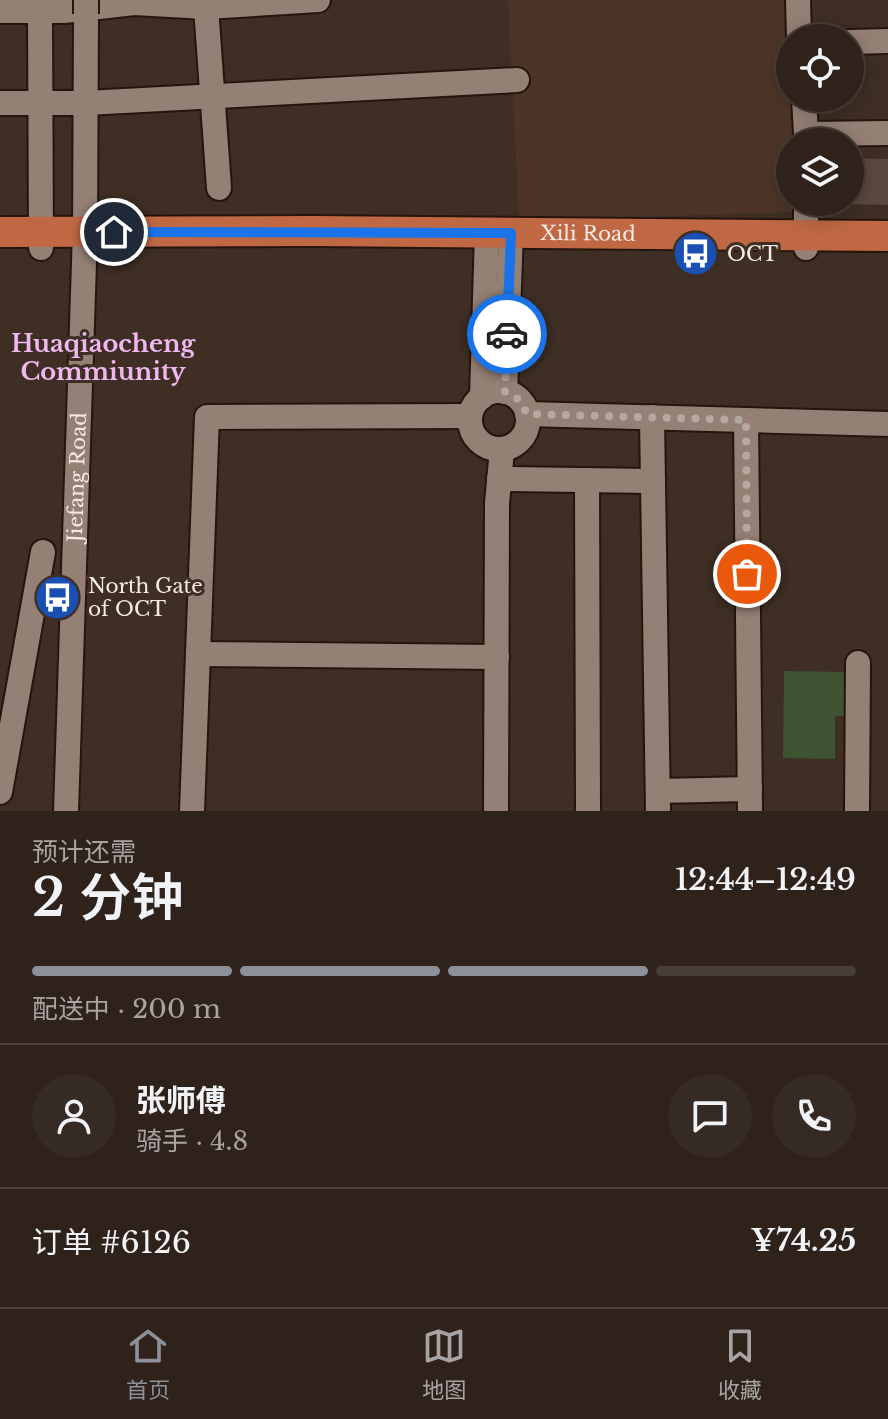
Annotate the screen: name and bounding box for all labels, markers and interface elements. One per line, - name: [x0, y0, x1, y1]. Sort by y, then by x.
- map controls: [776, 24, 864, 216]
- button: locate: [776, 24, 864, 112]
- button: layers: [776, 128, 864, 216]
- pin: [80, 198, 148, 266]
- icon: home: [92, 210, 136, 254]
- street label: Xili Road: [540, 221, 636, 246]
- bus stop icon: OCT: [672, 230, 720, 278]
- place label: OCT: [727, 242, 778, 266]
- courier: [467, 294, 547, 374]
- icon: car: [485, 312, 529, 356]
- district label: Huaqiaocheng Commiunity: [11, 329, 196, 386]
- street label: Jiefang Road: [63, 412, 91, 545]
- pin: [713, 540, 781, 608]
- icon: bag: [725, 552, 769, 596]
- bus stop icon: North Gate of OCT: [33, 573, 81, 621]
- place label: North Gate of OCT: [88, 574, 203, 621]
- text: 预计还需: [32, 836, 136, 868]
- text: 12:44–12:49: [675, 861, 856, 898]
- text: 2 分钟: [32, 866, 183, 930]
- text: 配送中 · 200 m: [32, 993, 221, 1025]
- button: person: [32, 1074, 116, 1158]
- button: chat: [668, 1074, 752, 1158]
- button: phone: [772, 1074, 856, 1158]
- text: 张师傅: [136, 1082, 226, 1119]
- text: 骑手 · 4.8: [136, 1125, 248, 1157]
- text: ¥74.25: [750, 1222, 856, 1259]
- text: 订单 #6126: [32, 1224, 191, 1261]
- tab: 首页: [126, 1324, 170, 1404]
- tab: 地图: [422, 1324, 466, 1404]
- tab: 收藏: [718, 1324, 762, 1404]

